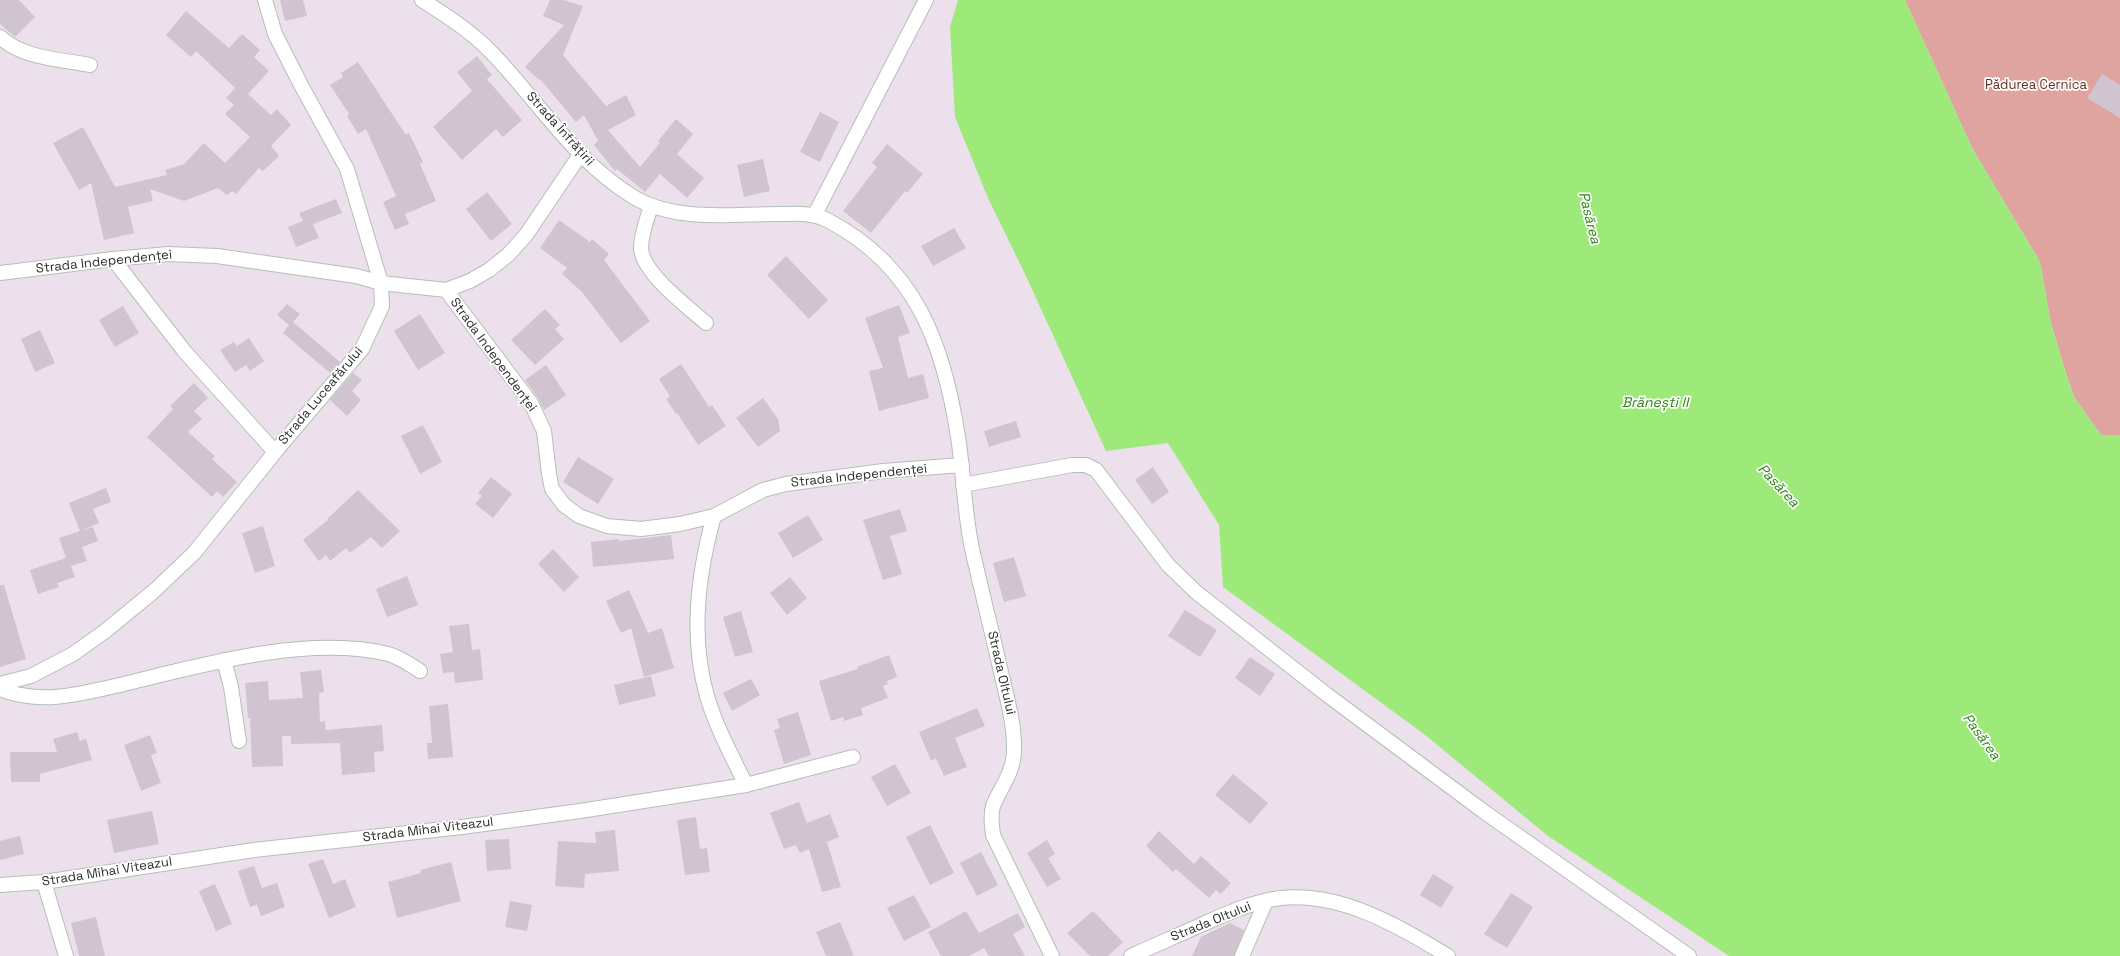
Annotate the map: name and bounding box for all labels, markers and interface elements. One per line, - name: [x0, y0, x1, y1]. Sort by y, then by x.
- park label: Pădurea Cernica: [1985, 77, 2087, 93]
- street label: Strada Înfrățirii: [523, 89, 597, 169]
- water label: Pasărea: [1574, 190, 1604, 246]
- street label: Strada Independenței: [35, 247, 173, 277]
- street label: Strada Independenței: [446, 295, 540, 415]
- street label: Strada Luceafărului: [276, 344, 366, 448]
- water label: Brănești II: [1622, 395, 1688, 411]
- street label: Strada Independenței: [790, 461, 928, 491]
- water label: Pasărea: [1754, 461, 1802, 511]
- street label: Strada Oltului: [984, 630, 1018, 716]
- water label: Pasărea: [1959, 711, 2003, 763]
- street label: Strada Mihai Viteazul: [362, 814, 494, 846]
- street label: Strada Mihai Viteazul: [41, 854, 173, 890]
- street label: Strada Oltului: [1169, 899, 1253, 945]

